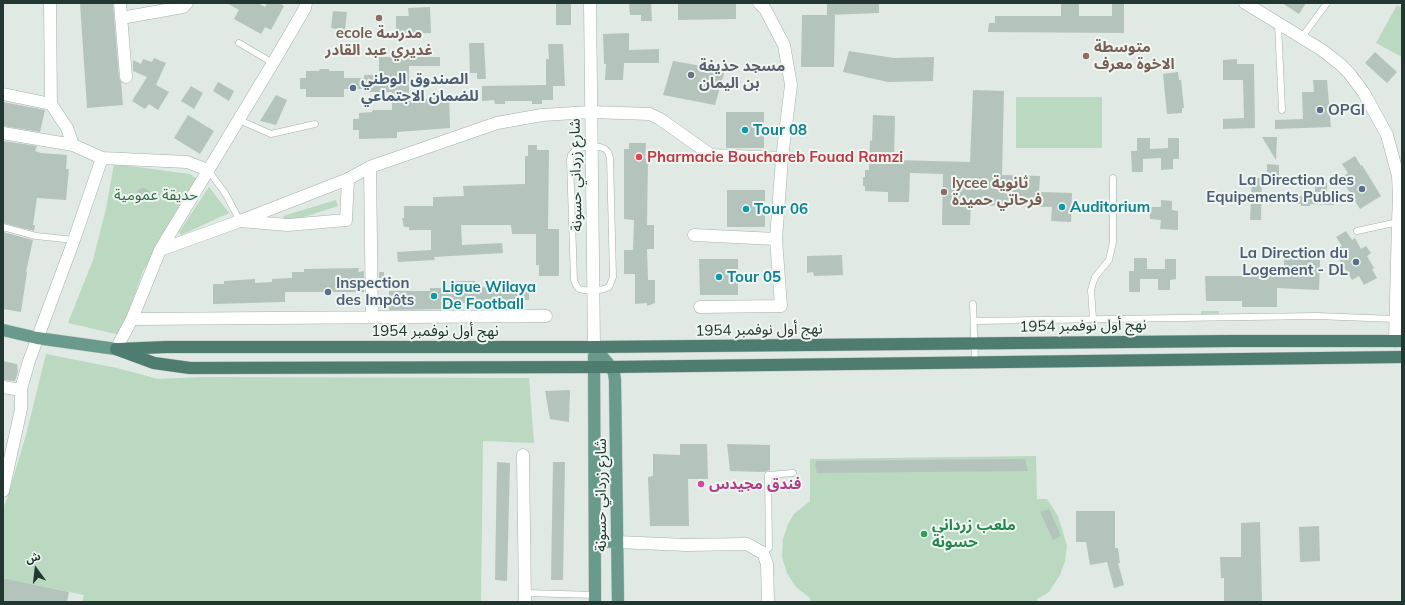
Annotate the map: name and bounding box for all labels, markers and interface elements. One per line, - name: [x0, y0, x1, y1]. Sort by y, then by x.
- marker: ecole مدرسة غديري عبد القادر: [374, 13, 384, 23]
- place label: ecole مدرسة غديري عبد القادر: [325, 24, 433, 59]
- place label: متوسطة الاخوة معرف: [1094, 38, 1175, 73]
- marker: متوسطة الاخوة معرف: [1081, 51, 1091, 61]
- place label: مسجد حذيفة بن اليمان: [699, 57, 785, 92]
- place label: الصندوق الوطني للضمان الاجتماعي: [361, 70, 479, 105]
- marker: مسجد حذيفة بن اليمان: [686, 70, 696, 80]
- marker: الصندوق الوطني للضمان الاجتماعي: [348, 83, 358, 93]
- place label: OPGI: [1328, 101, 1365, 119]
- marker: OPGI: [1315, 105, 1325, 115]
- street label: شارع زرداني حسونة: [566, 118, 586, 232]
- place label: Tour 08: [753, 121, 807, 139]
- marker: Tour 08: [740, 125, 750, 135]
- place label: Pharmacie Bouchareb Fouad Ramzi: [647, 148, 903, 166]
- marker: Pharmacie Bouchareb Fouad Ramzi: [634, 152, 644, 162]
- place label: La Direction des Equipements Publics: [1206, 171, 1354, 206]
- place label: lycee ثانوية فرحاتي حميدة: [952, 174, 1042, 209]
- marker: La Direction des Equipements Publics: [1357, 184, 1367, 194]
- park label: حديقة عمومية: [114, 186, 198, 204]
- marker: lycee ثانوية فرحاتي حميدة: [939, 187, 949, 197]
- place label: Auditorium: [1070, 198, 1150, 216]
- place label: Tour 06: [754, 200, 808, 218]
- marker: Auditorium: [1057, 202, 1067, 212]
- marker: Tour 06: [741, 204, 751, 214]
- place label: La Direction du Logement - DL: [1239, 244, 1348, 279]
- marker: La Direction du Logement - DL: [1351, 257, 1361, 267]
- place label: Tour 05: [727, 268, 781, 286]
- marker: Tour 05: [714, 272, 724, 282]
- place label: Inspection des Impôts: [336, 274, 414, 309]
- place label: Ligue Wilaya De Football: [442, 278, 536, 313]
- marker: Inspection des Impôts: [323, 287, 333, 297]
- marker: Ligue Wilaya De Football: [429, 291, 439, 301]
- street label: نهج أول نوفمبر 1954: [1019, 316, 1147, 336]
- street label: نهج أول نوفمبر 1954: [695, 320, 823, 340]
- street label: نهج أول نوفمبر 1954: [371, 322, 499, 340]
- street label: شارع زرداني حسونة: [592, 438, 610, 552]
- place label: فندق مجيدس: [709, 475, 801, 493]
- marker: فندق مجيدس: [696, 479, 706, 489]
- place label: ملعب زرداني حسونة: [932, 516, 1016, 551]
- marker: ملعب زرداني حسونة: [919, 529, 929, 539]
- north arrow: [16, 549, 56, 589]
- text: ش: [24, 549, 42, 566]

